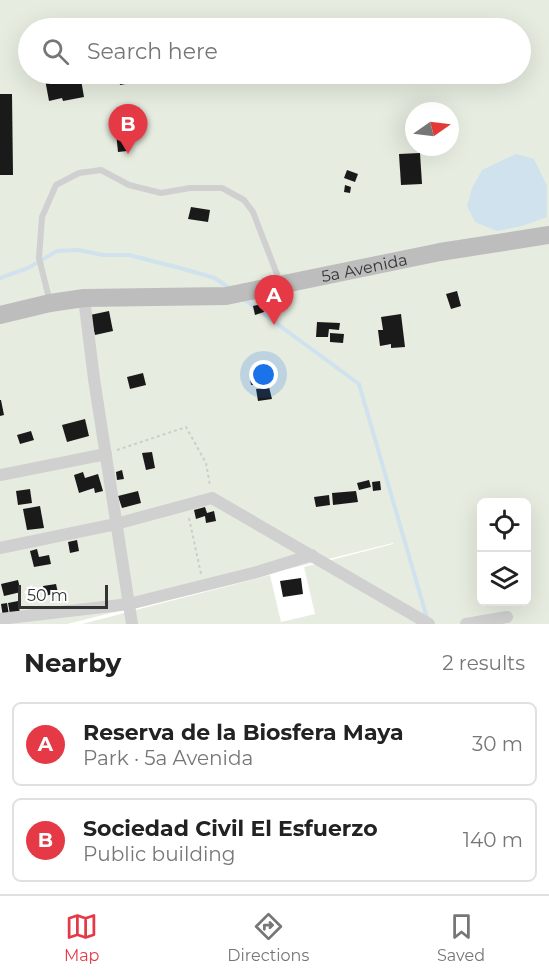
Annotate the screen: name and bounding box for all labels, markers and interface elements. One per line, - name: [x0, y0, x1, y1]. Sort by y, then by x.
- search box: [18, 18, 531, 84]
- icon: search: [39, 35, 72, 68]
- text: Search here: [87, 38, 218, 65]
- north arrow: [405, 102, 459, 156]
- pin: B: [108, 104, 148, 154]
- street label: 5a Avenida: [320, 250, 409, 286]
- pin: A: [254, 276, 294, 325]
- your location: [249, 360, 278, 389]
- map controls: [477, 498, 531, 606]
- button: locate: [477, 498, 531, 552]
- button: layers: [477, 552, 531, 606]
- scale bar: [18, 582, 108, 610]
- text: 50 m: [27, 586, 68, 605]
- text: Nearby: [24, 647, 121, 679]
- text: 2 results: [442, 651, 525, 675]
- text: Reserva de la Biosfera Maya: [83, 719, 404, 746]
- text: A: [38, 732, 53, 756]
- text: 30 m: [472, 732, 523, 756]
- text: Park · 5a Avenida: [83, 746, 253, 770]
- text: Sociedad Civil El Esfuerzo: [83, 815, 378, 842]
- text: B: [38, 828, 53, 852]
- text: 140 m: [463, 828, 523, 852]
- text: Public building: [83, 842, 236, 866]
- tab: Map: [64, 910, 99, 965]
- tab: Directions: [227, 910, 309, 965]
- tab: Saved: [437, 910, 485, 965]

